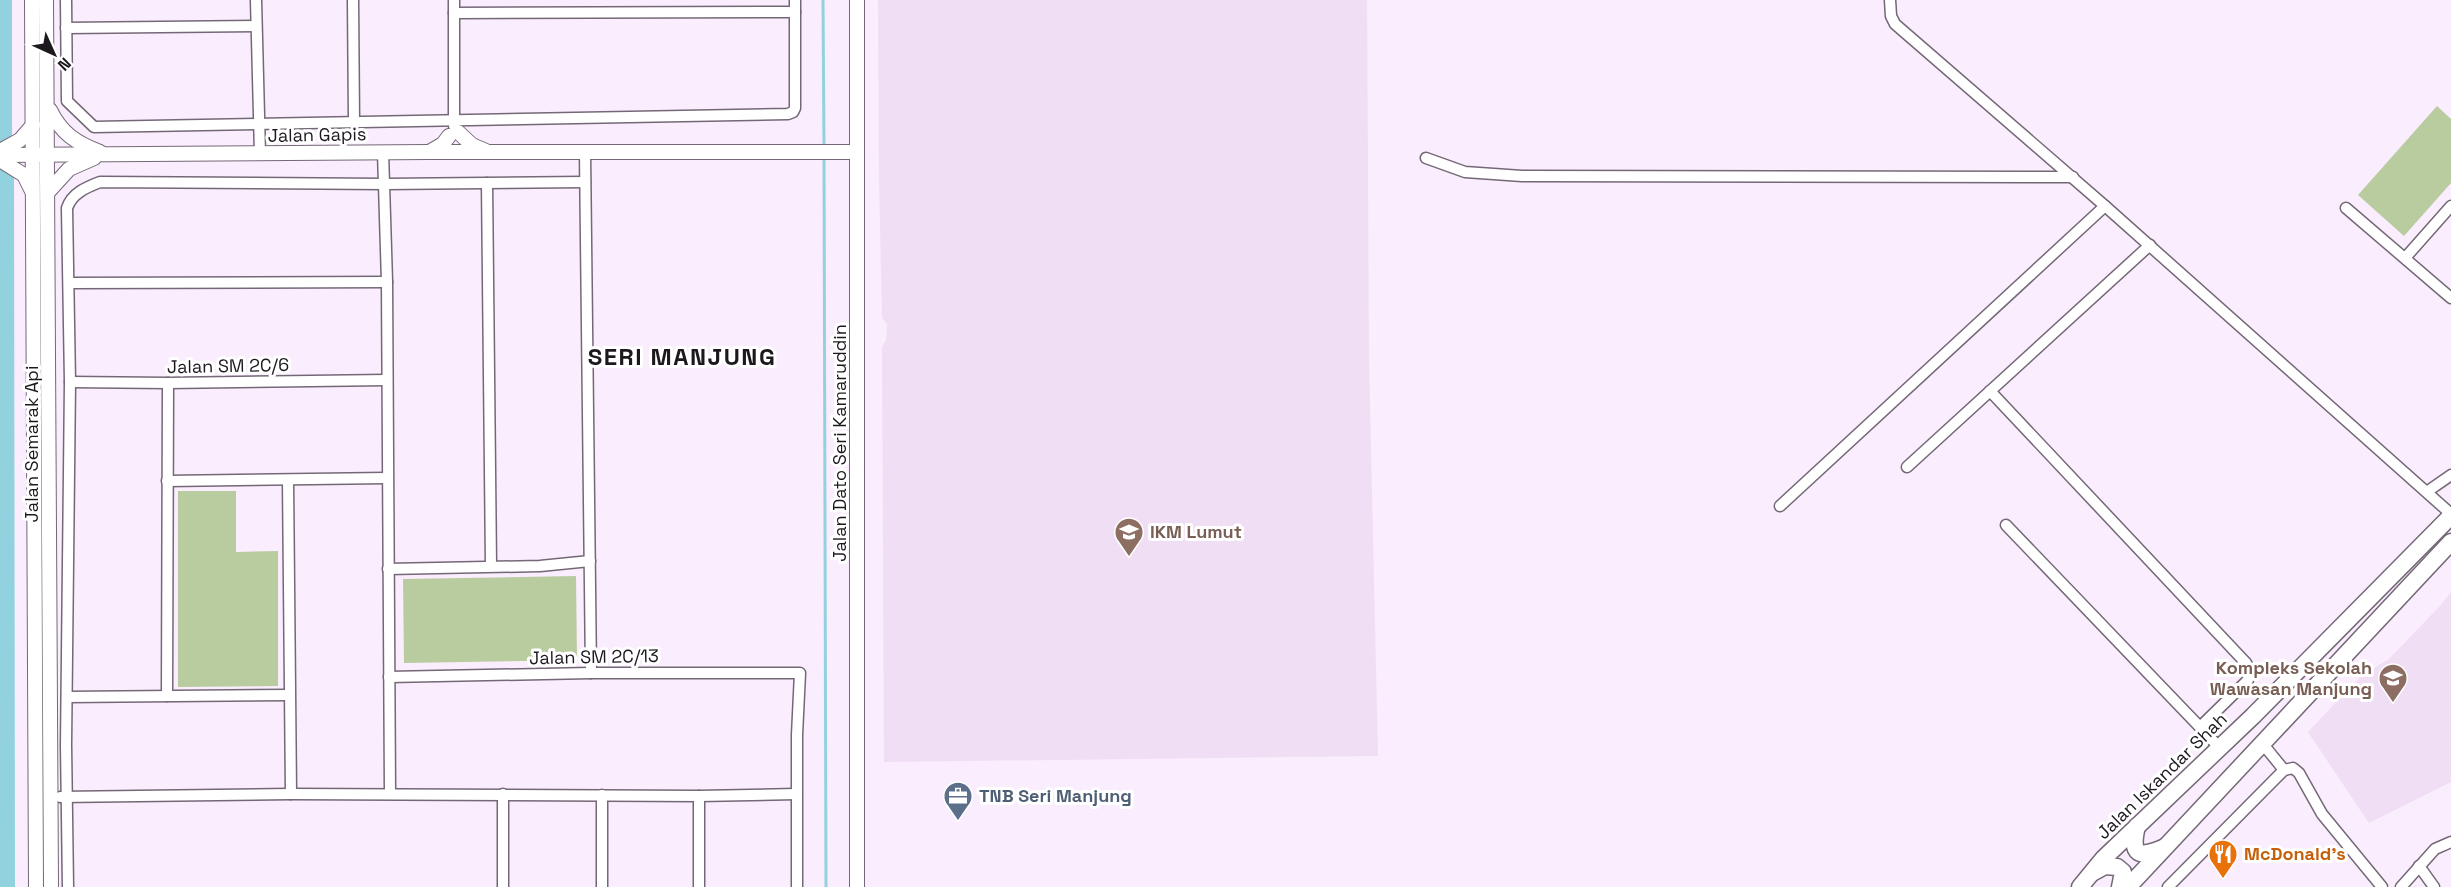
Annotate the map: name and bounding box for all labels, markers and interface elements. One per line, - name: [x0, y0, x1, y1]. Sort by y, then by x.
- north arrow: [24, 24, 84, 84]
- text: N: [53, 53, 75, 75]
- street label: Jalan Gapis: [267, 122, 367, 147]
- street label: Jalan Dato Seri Kamaruddin: [828, 324, 851, 562]
- district label: SERI MANJUNG: [588, 341, 776, 372]
- street label: Jalan SM 2C/6: [167, 353, 289, 378]
- street label: Jalan Semarak Api: [20, 366, 43, 522]
- school or university icon: IKM Lumut: [1113, 516, 1145, 558]
- place label: IKM Lumut: [1150, 520, 1242, 543]
- street label: Jalan SM 2C/13: [529, 644, 659, 669]
- place label: Kompleks Sekolah Wawasan Manjung: [2210, 656, 2372, 700]
- school or university icon: Kompleks Sekolah Wawasan Manjung: [2377, 662, 2409, 704]
- street label: Jalan Iskandar Shah: [2092, 707, 2232, 844]
- office icon: TNB Seri Manjung: [942, 780, 974, 822]
- place label: TNB Seri Manjung: [979, 784, 1132, 807]
- restaurant icon: McDonald's: [2207, 838, 2239, 880]
- place label: McDonald's: [2244, 842, 2346, 865]

